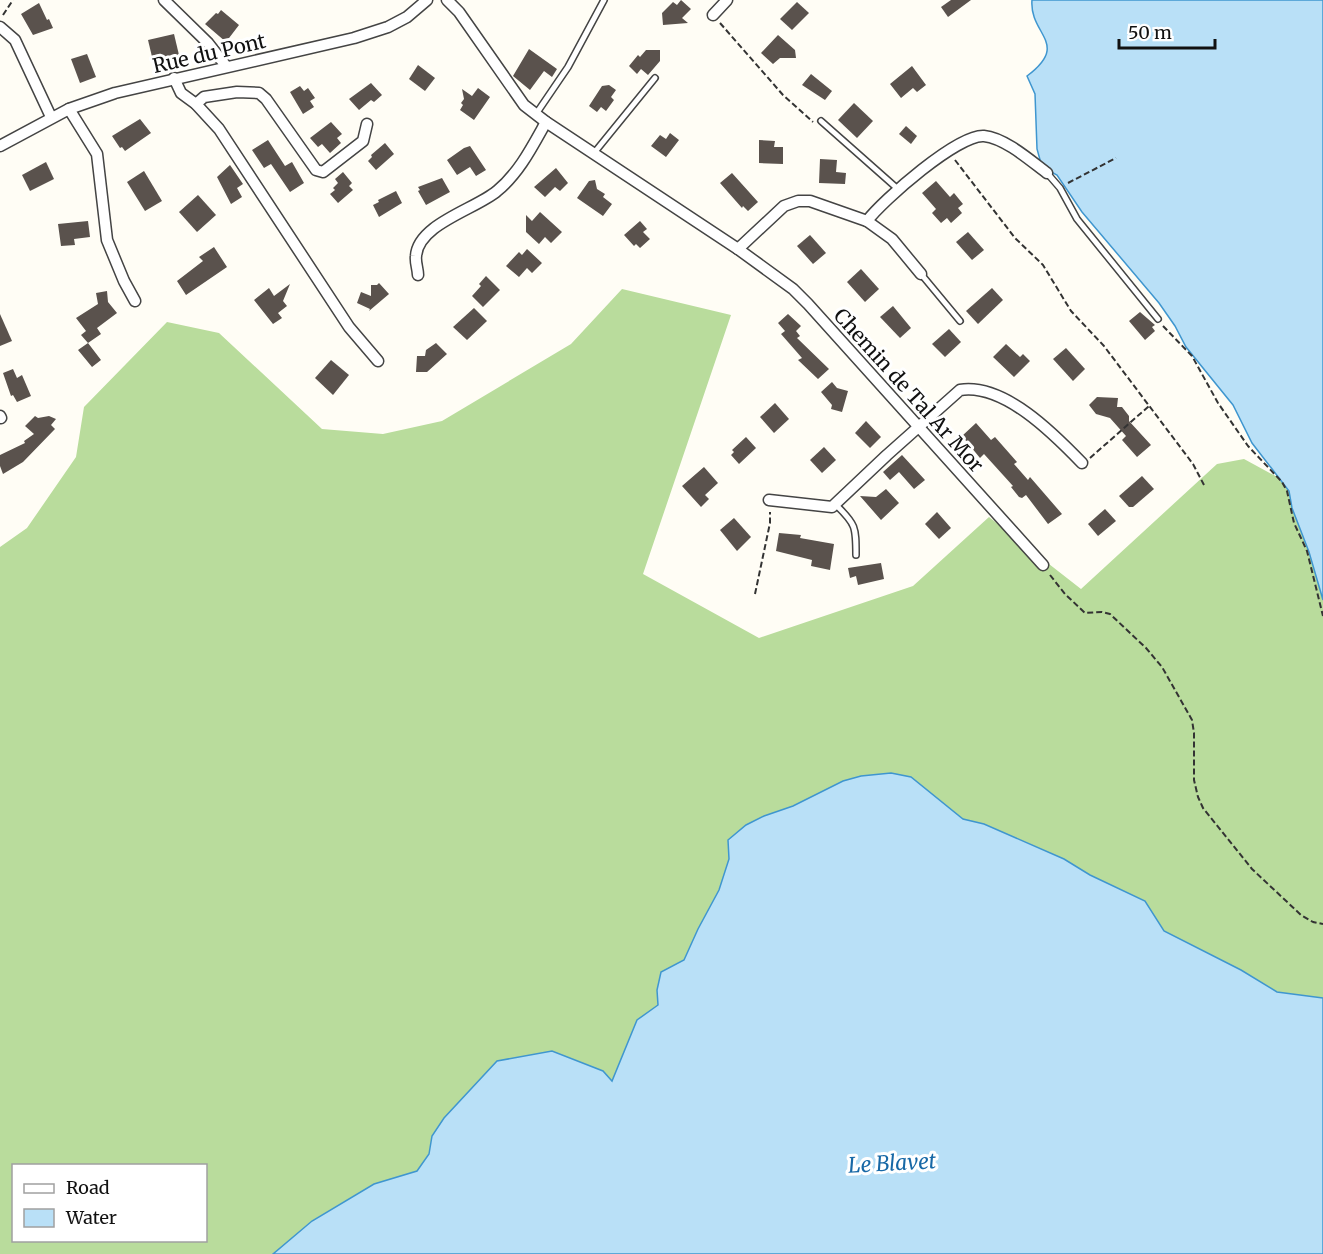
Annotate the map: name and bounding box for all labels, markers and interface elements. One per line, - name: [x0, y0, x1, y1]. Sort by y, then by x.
- scale bar: [1119, 12, 1215, 50]
- text: 50 m: [1128, 21, 1172, 44]
- street label: Rue du Pont: [150, 28, 268, 78]
- street label: Chemin de Tal Ar Mor: [829, 303, 989, 477]
- water label: Le Blavet: [847, 1147, 937, 1179]
- legend: [12, 1164, 207, 1242]
- text: Road: [66, 1176, 110, 1199]
- text: Water: [65, 1206, 117, 1229]

